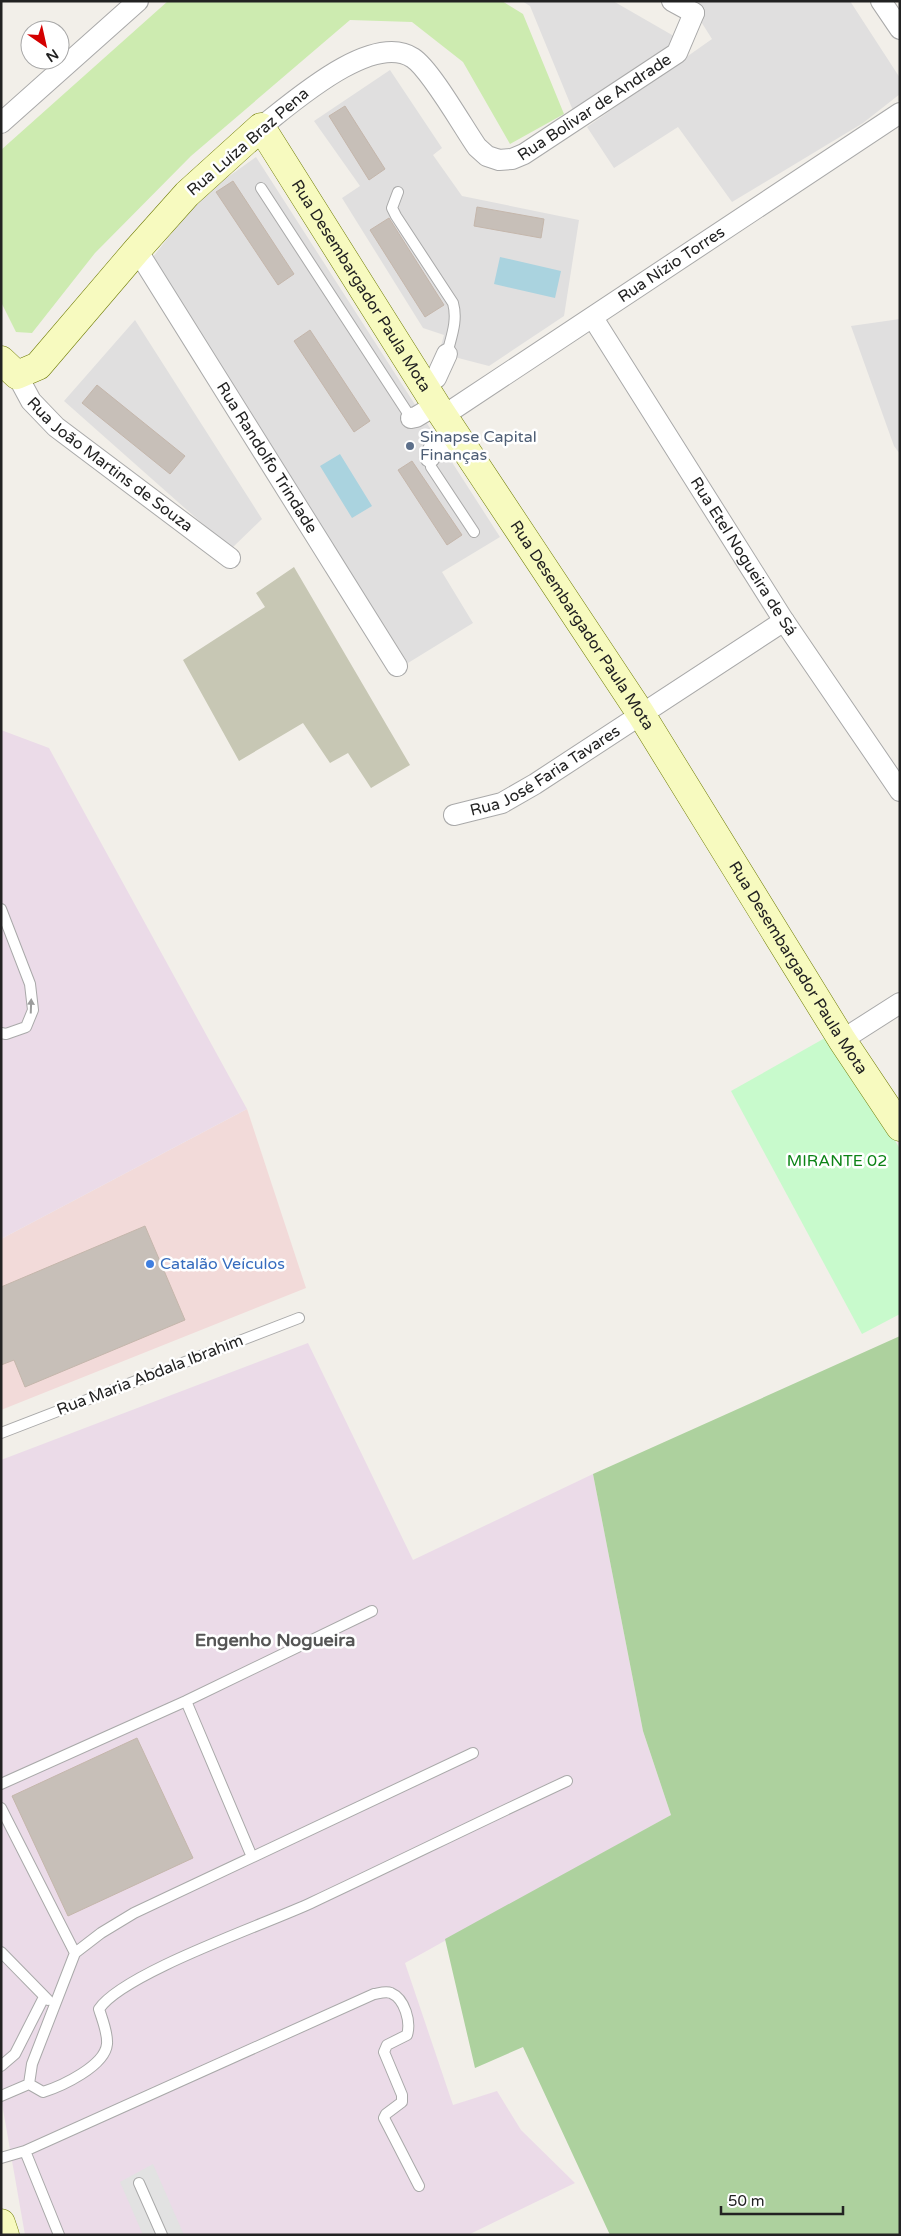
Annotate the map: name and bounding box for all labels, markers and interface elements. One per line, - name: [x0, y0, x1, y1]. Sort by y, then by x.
- north arrow: [20, 20, 70, 70]
- text: N: [43, 45, 61, 66]
- street label: Rua Bolivar de Andrade: [514, 49, 675, 165]
- street label: Rua Luíza Braz Pena: [183, 84, 313, 200]
- street label: Rua Desembargador Paula Mota: [287, 176, 435, 396]
- street label: Rua Nízio Torres: [614, 222, 729, 307]
- street label: Rua Randolfo Trindade: [212, 378, 322, 537]
- street label: Rua João Martins de Souza: [23, 393, 197, 536]
- place label: Sinapse Capital Finanças: [420, 427, 537, 465]
- marker: Sinapse Capital Finanças: [404, 440, 416, 452]
- street label: Rua Etel Nogueira de Sá: [686, 473, 801, 640]
- street label: Rua Desembargador Paula Mota: [506, 517, 658, 734]
- street label: Rua José Faria Tavares: [468, 721, 624, 821]
- street label: Rua Desembargador Paula Mota: [724, 858, 872, 1078]
- one-way arrow: [28, 998, 36, 1014]
- park label: MIRANTE 02: [787, 1151, 887, 1171]
- place label: Catalão Veículos: [160, 1254, 285, 1274]
- marker: Catalão Veículos: [144, 1258, 156, 1270]
- street label: Rua Maria Abdala Ibrahim: [54, 1330, 246, 1420]
- district label: Engenho Nogueira: [195, 1629, 355, 1651]
- scale bar: [721, 2184, 844, 2216]
- text: 50 m: [728, 2192, 765, 2210]

